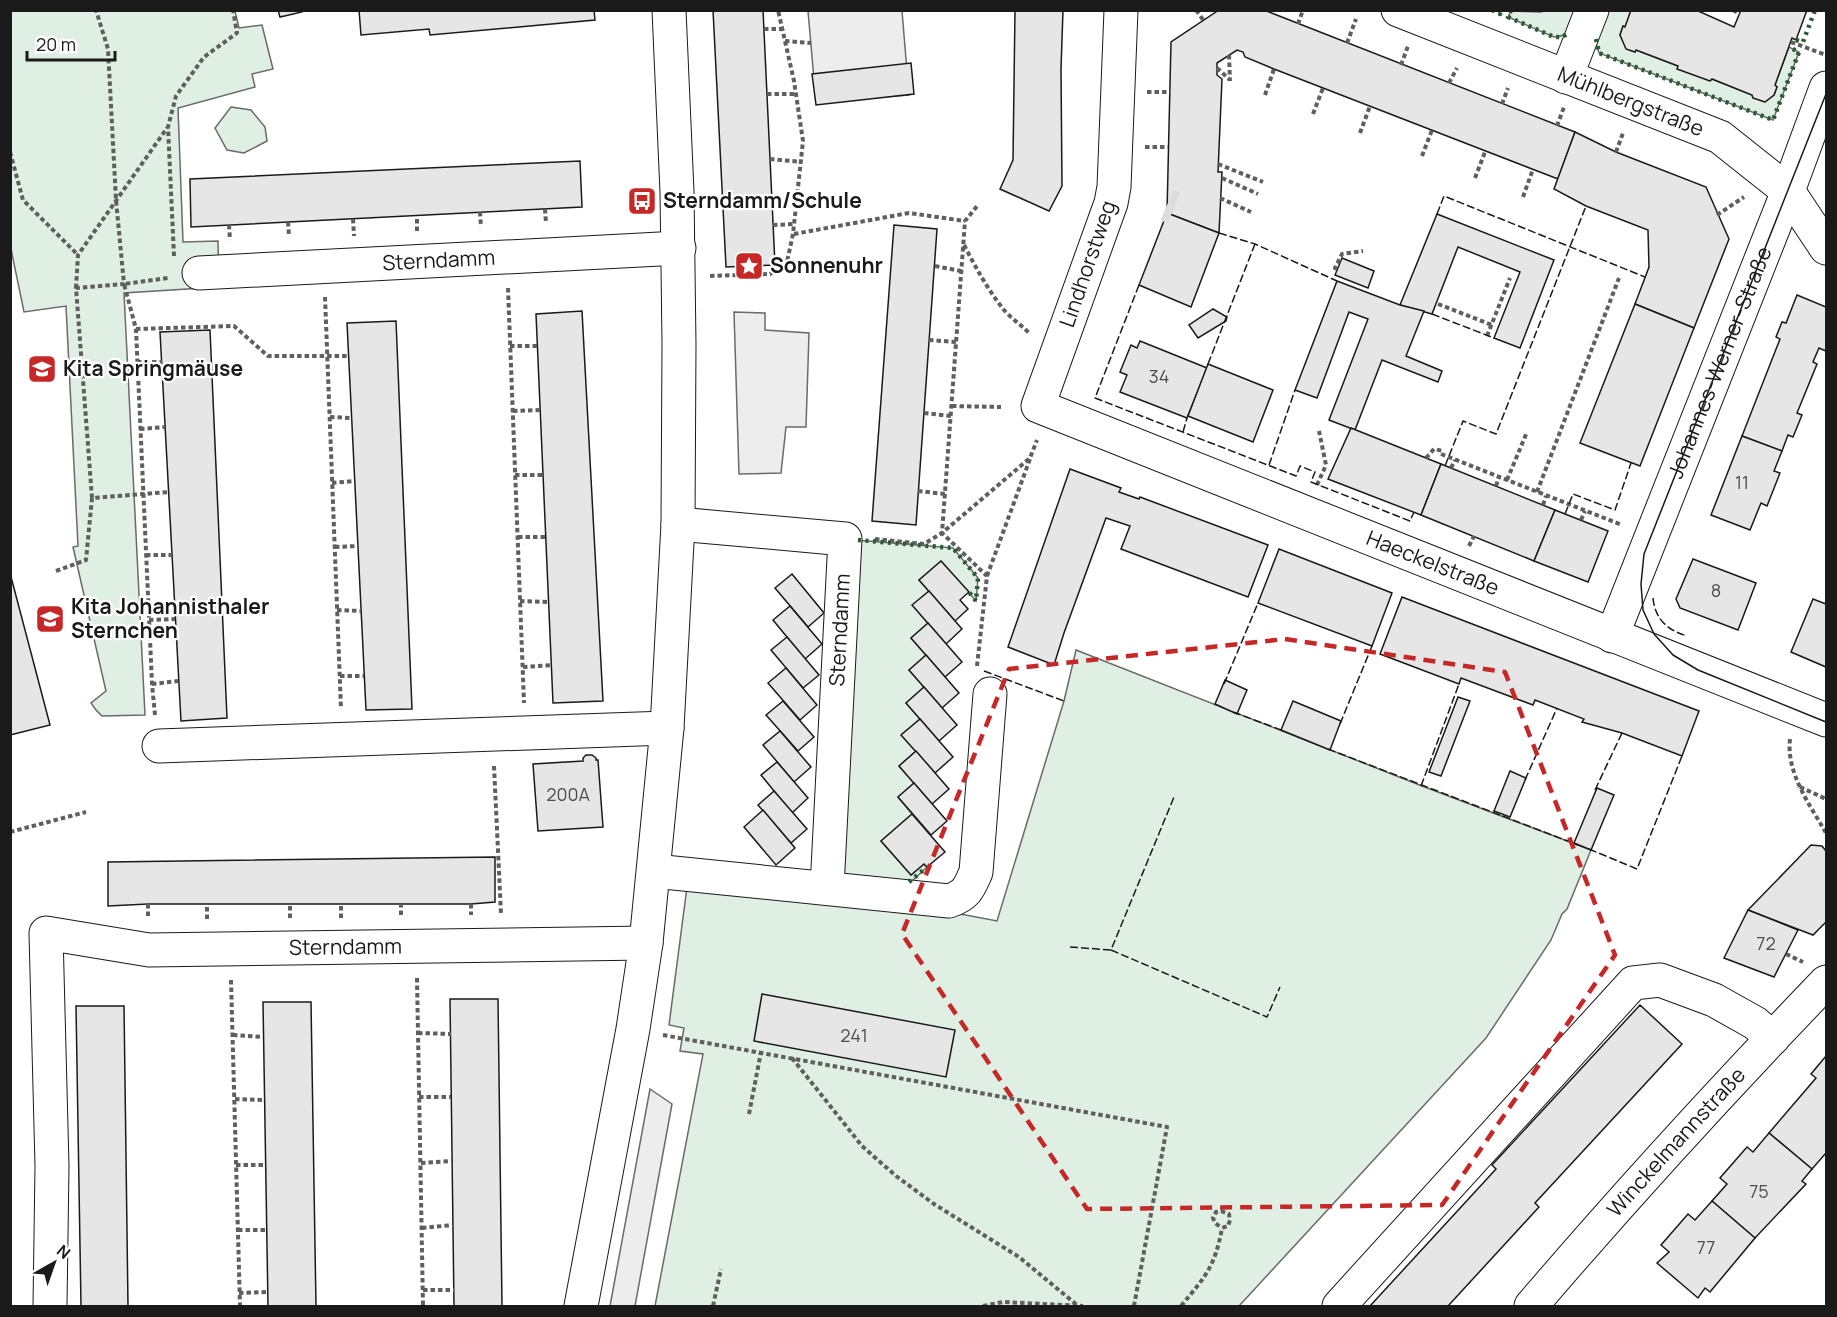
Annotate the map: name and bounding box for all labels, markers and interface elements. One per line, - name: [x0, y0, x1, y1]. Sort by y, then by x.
- scale bar: [27, 24, 116, 62]
- text: 20 m: [36, 32, 76, 56]
- street label: Mühlbergstraße: [1554, 59, 1708, 142]
- bus stop icon: Sterndamm/Schule: [626, 185, 658, 217]
- place label: Sterndamm/Schule: [663, 186, 862, 214]
- street label: Lindhorstweg: [1052, 197, 1122, 331]
- street label: Johannes-Werner-Straße: [1661, 242, 1778, 482]
- street label: Sterndamm: [381, 243, 496, 276]
- place icon: Sonnenuhr: [733, 250, 765, 282]
- place label: Sonnenuhr: [770, 251, 883, 279]
- school or university icon: Kita Springmäuse: [26, 353, 58, 385]
- place label: Kita Springmäuse: [63, 354, 243, 382]
- house number: 34: [1149, 364, 1169, 388]
- house number: 11: [1735, 470, 1749, 494]
- street label: Haeckelstraße: [1363, 523, 1503, 601]
- street label: Sterndamm: [822, 573, 856, 687]
- house number: 8: [1711, 578, 1721, 602]
- place label: Kita Johannisthaler Sternchen: [71, 592, 269, 644]
- school or university icon: Kita Johannisthaler Sternchen: [34, 603, 66, 635]
- house number: 200A: [546, 782, 590, 806]
- street label: Sterndamm: [289, 931, 402, 961]
- house number: 72: [1756, 931, 1776, 955]
- house number: 241: [840, 1023, 868, 1047]
- street label: Winckelmannstraße: [1600, 1061, 1751, 1222]
- house number: 75: [1749, 1179, 1769, 1203]
- north arrow: [24, 1233, 84, 1293]
- house number: 77: [1697, 1235, 1715, 1259]
- text: N: [52, 1239, 75, 1264]

